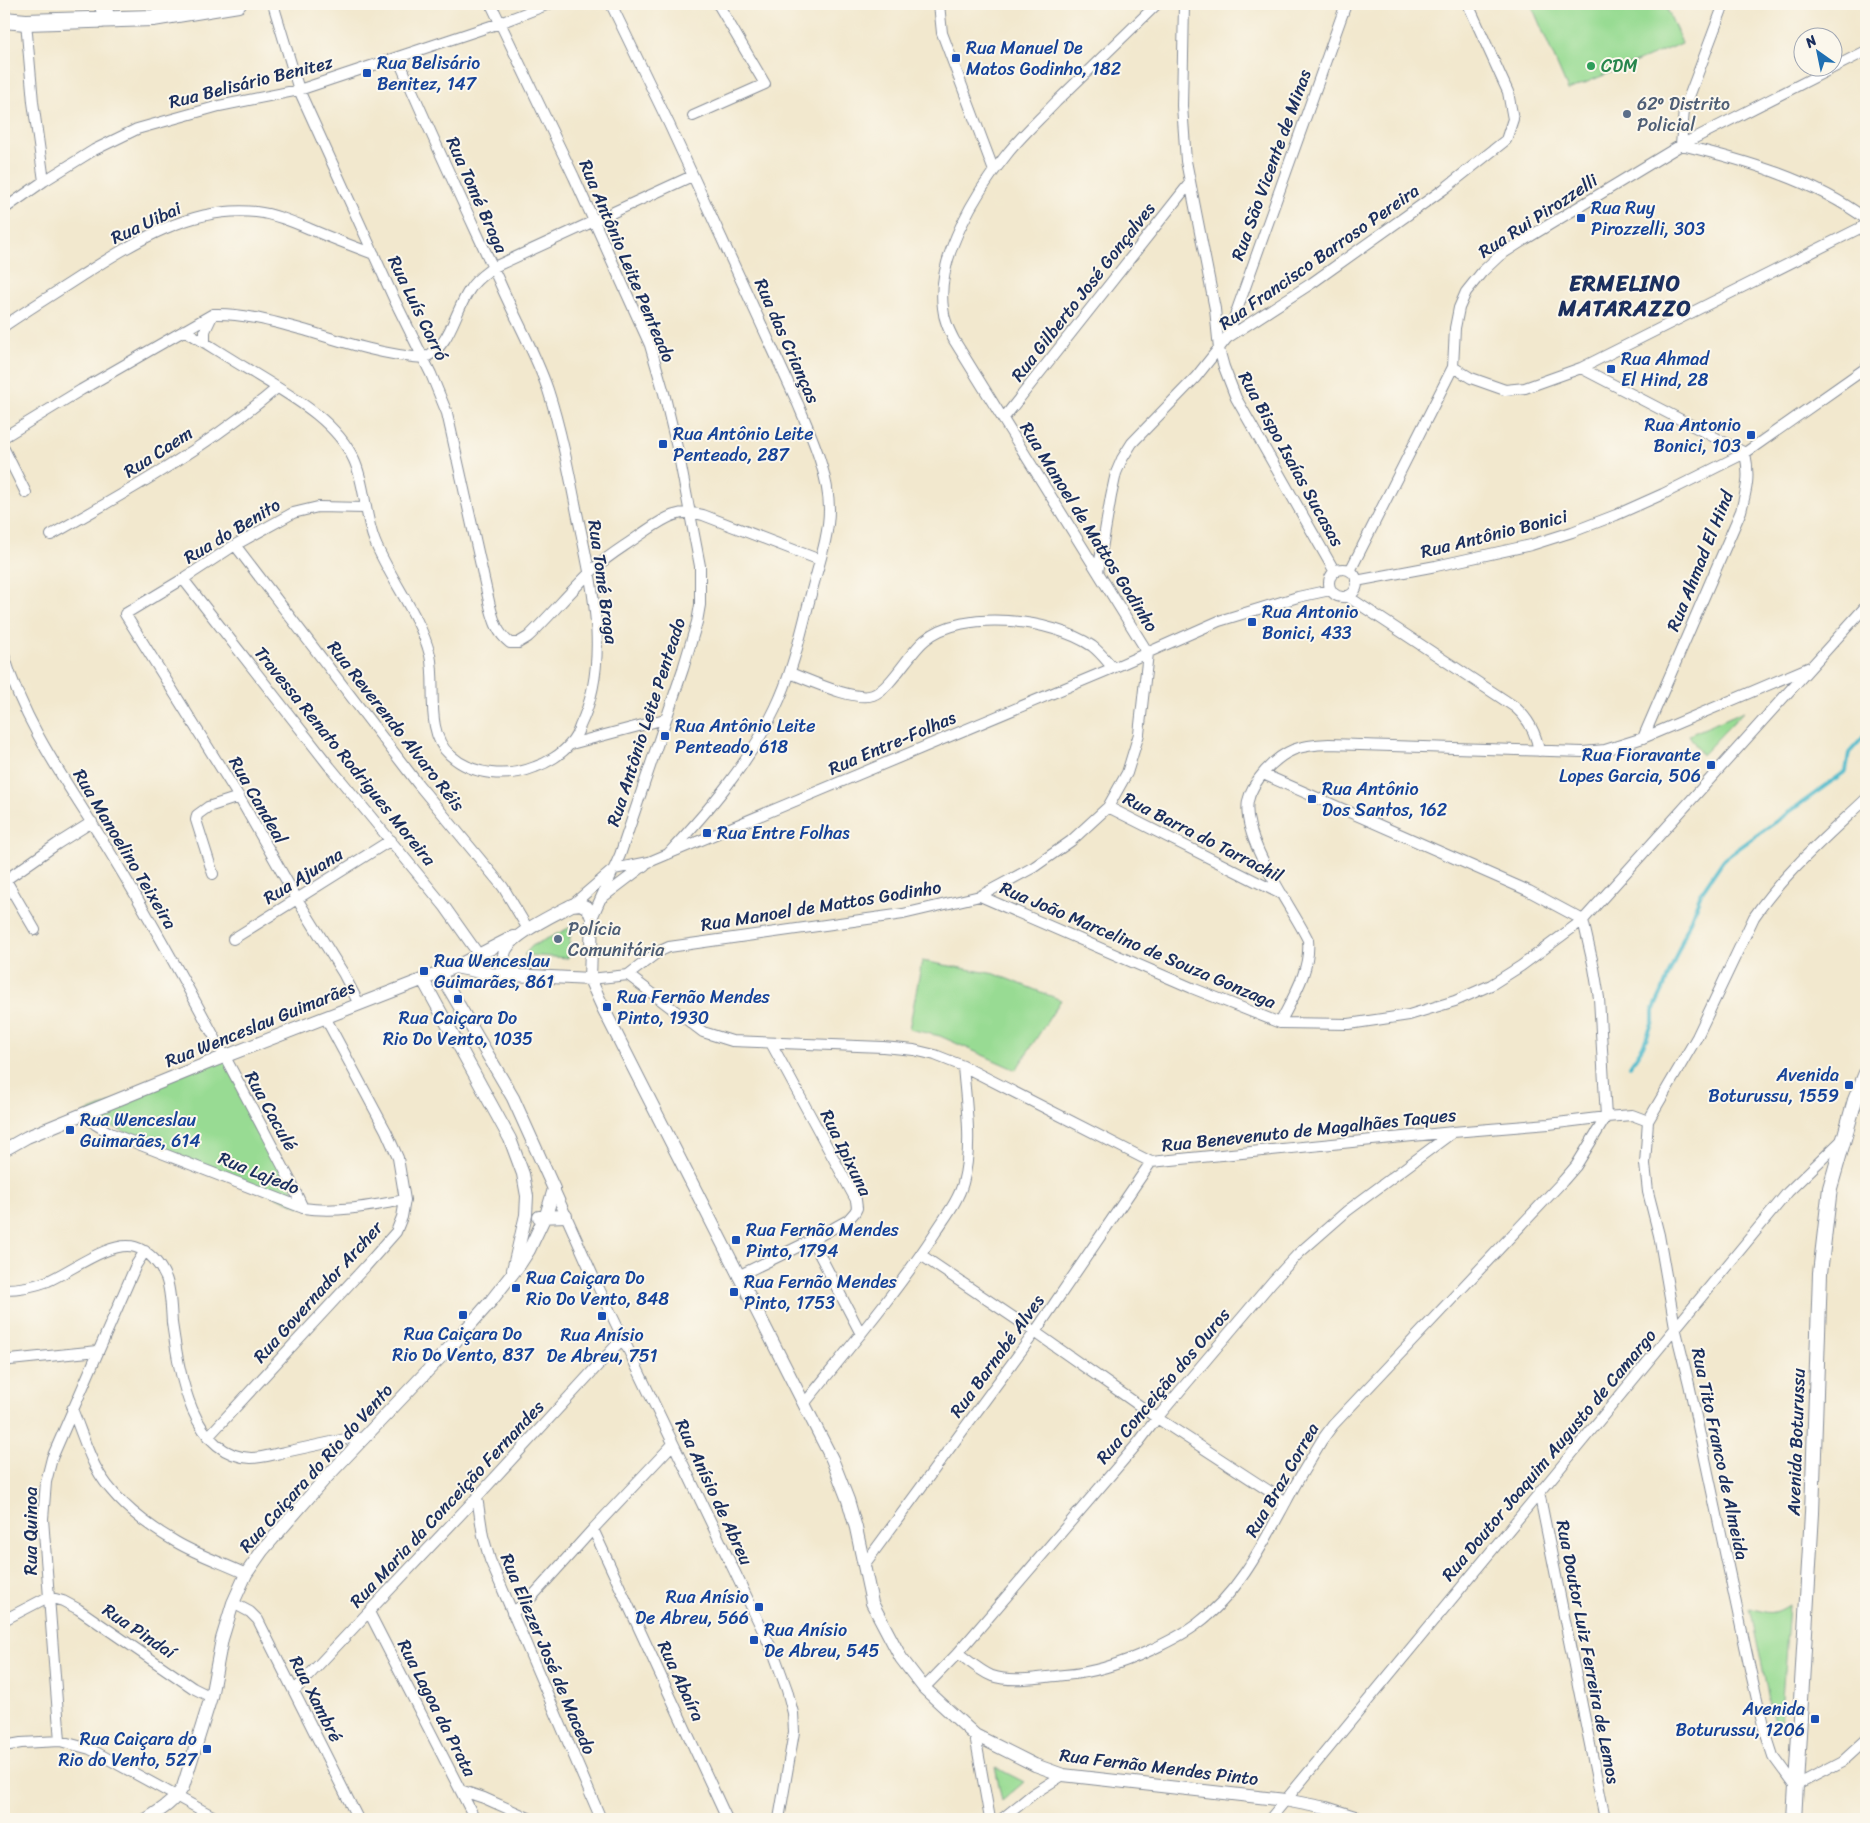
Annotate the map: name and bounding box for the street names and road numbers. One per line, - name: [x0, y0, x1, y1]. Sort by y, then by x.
- street label: Rua Belisário Benitez: [166, 46, 337, 118]
- street label: Rua São Vicente de Minas: [1221, 64, 1321, 265]
- street label: Rua Tomé Braga: [437, 131, 517, 259]
- street label: Rua Antônio Leite Penteado: [570, 154, 684, 368]
- street label: Rua Rui Pirozzelli: [1472, 165, 1605, 267]
- street label: Rua Francisco Barroso Pereira: [1212, 175, 1426, 339]
- street label: Rua Uibai: [105, 192, 188, 253]
- street label: Rua Gilberto José Gonçalves: [1002, 195, 1164, 389]
- street label: Rua Luís Corró: [379, 250, 458, 367]
- street label: Rua das Crianças: [745, 273, 829, 410]
- street label: Rua Bispo Isaías Sucasas: [1229, 365, 1353, 553]
- street label: Rua Manoel de Mattos Godinho: [1011, 415, 1167, 639]
- street label: Rua Caem: [117, 417, 199, 487]
- street label: Rua Ahmad El Hind: [1657, 484, 1743, 636]
- street label: Rua do Benito: [177, 489, 287, 573]
- street label: Rua Antônio Bonici: [1417, 500, 1572, 568]
- street label: Rua Tomé Braga: [578, 518, 628, 647]
- street label: Rua Antônio Leite Penteado: [597, 613, 695, 831]
- street label: Rua Reverendo Alvaro Réis: [319, 633, 474, 819]
- street label: Travessa Renato Rodrigues Moreira: [246, 639, 445, 874]
- street label: Rua Entre-Folhas: [823, 701, 962, 784]
- street label: Rua Candeal: [220, 750, 297, 851]
- street label: Rua Manoelino Teixeira: [64, 762, 186, 936]
- street label: Rua Barra do Tarrachil: [1117, 783, 1290, 892]
- street label: Rua Ajuana: [257, 838, 350, 913]
- street label: Rua Manoel de Mattos Godinho: [698, 871, 944, 941]
- street label: Rua João Marcelino de Souza Gonzaga: [995, 872, 1281, 1018]
- street label: Rua Wenceslau Guimarães: [160, 971, 361, 1077]
- street label: Rua Caculé: [236, 1065, 306, 1157]
- street label: Rua Benevenuto de Magalhães Taques: [1160, 1099, 1458, 1161]
- street label: Rua Ipixuna: [811, 1104, 881, 1203]
- street label: Rua Lajedo: [213, 1142, 305, 1204]
- street label: Rua Governador Archer: [245, 1212, 392, 1371]
- street label: Rua Barnabé Alves: [941, 1287, 1053, 1425]
- street label: Rua Conceição dos Ouros: [1088, 1300, 1239, 1472]
- street label: Rua Doutor Joaquim Augusto de Camargo: [1433, 1321, 1665, 1589]
- street label: Rua Tito Franco de Almeida: [1682, 1345, 1758, 1563]
- street label: Avenida Boturussu: [1777, 1367, 1815, 1517]
- street label: Rua Caiçara do Rio do Vento: [231, 1376, 401, 1560]
- street label: Rua Maria da Conceição Fernandes: [341, 1392, 553, 1616]
- street label: Rua Anísio de Abreu: [666, 1413, 762, 1571]
- street label: Rua Braz Correa: [1236, 1416, 1328, 1544]
- street label: Rua Quinoa: [15, 1487, 47, 1575]
- street label: Rua Doutor Luiz Ferreira de Lemos: [1547, 1517, 1629, 1787]
- street label: Rua Eliezer José de Macedo: [491, 1548, 605, 1760]
- street label: Rua Pindaí: [96, 1595, 184, 1669]
- street label: Rua Lagoa da Prata: [388, 1633, 486, 1783]
- street label: Rua Abaíra: [648, 1635, 714, 1727]
- street label: Rua Xambré: [280, 1650, 352, 1748]
- street label: Rua Fernão Mendes Pinto: [1058, 1739, 1260, 1795]

